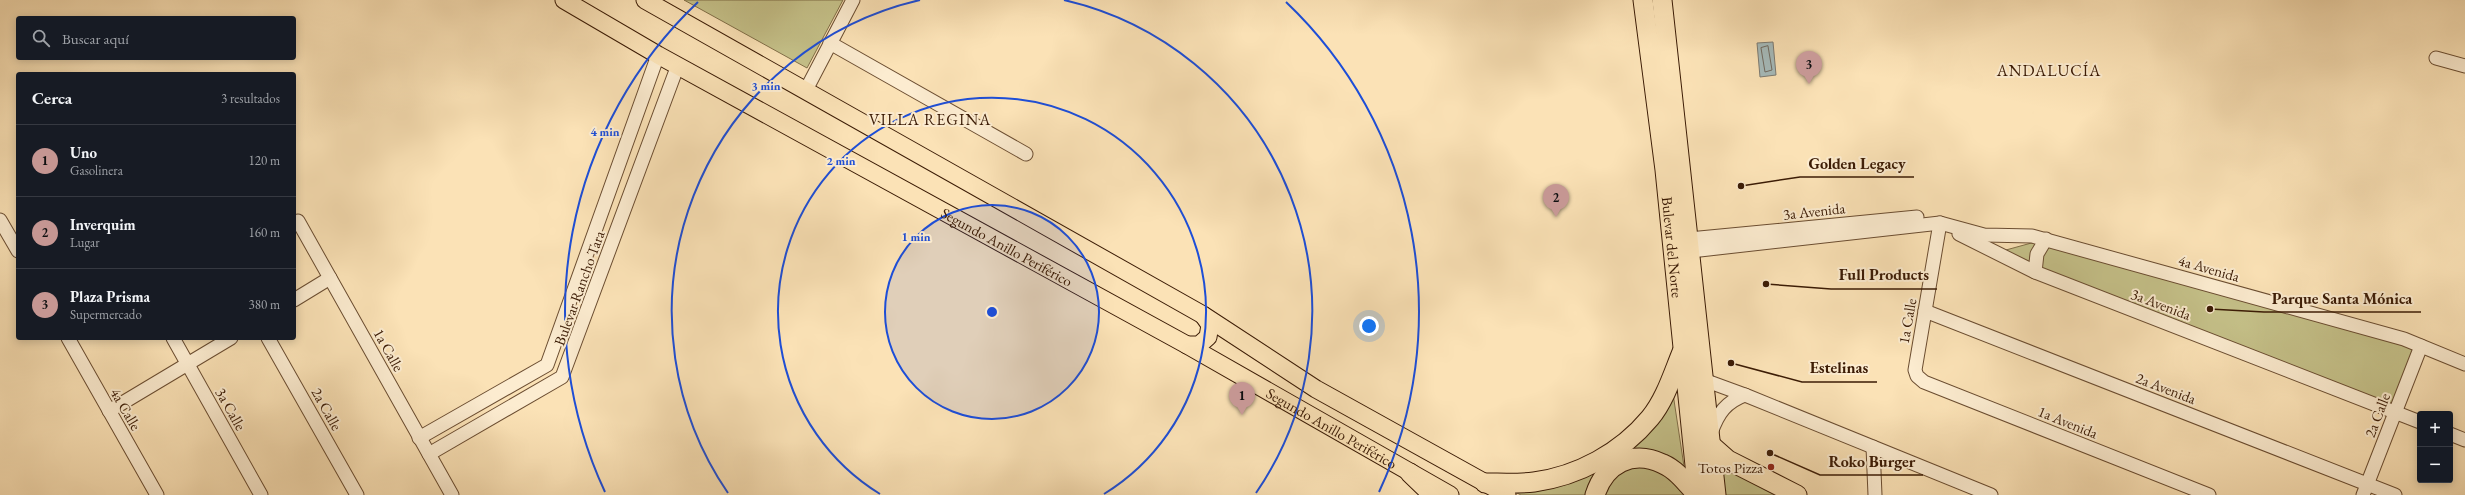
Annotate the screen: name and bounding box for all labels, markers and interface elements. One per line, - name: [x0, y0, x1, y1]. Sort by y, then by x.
- search box: [16, 16, 296, 60]
- icon: search: [30, 27, 52, 49]
- text: Buscar aquí: [62, 29, 129, 48]
- pin: 3: [1796, 51, 1822, 84]
- district label: ANDALUCÍA: [1996, 60, 2101, 81]
- text: 3 min: [751, 78, 781, 94]
- text: Cerca: [32, 87, 72, 109]
- text: 3 resultados: [221, 90, 280, 107]
- district label: VILLA REGINA: [869, 109, 991, 130]
- text: 4 min: [590, 124, 620, 140]
- text: Uno: [70, 143, 97, 162]
- callout: Golden Legacy: [1800, 149, 1914, 177]
- text: 1: [42, 152, 48, 169]
- text: 120 m: [249, 152, 280, 169]
- text: 2 min: [826, 153, 856, 169]
- text: Golden Legacy: [1808, 153, 1906, 174]
- text: Gasolinera: [70, 162, 123, 179]
- pin: 2: [1543, 184, 1569, 217]
- street label: Bulevar del Norte: [1658, 196, 1687, 299]
- street label: 3a Avenida: [1782, 198, 1846, 224]
- street label: Segundo Anillo Periférico: [938, 203, 1076, 290]
- text: Inverquim: [70, 215, 136, 234]
- text: 2: [42, 224, 48, 241]
- text: 160 m: [249, 224, 280, 241]
- street label: Bulevar Rancho Tara: [549, 228, 609, 348]
- text: 1 min: [901, 229, 931, 245]
- text: Lugar: [70, 234, 100, 251]
- street label: 4a Avenida: [2176, 250, 2242, 286]
- callout: Full Products: [1831, 261, 1937, 289]
- text: Full Products: [1839, 264, 1929, 285]
- street label: 3a Avenida: [2128, 284, 2194, 324]
- callout: Parque Santa Mónica: [2264, 284, 2421, 312]
- text: Plaza Prisma: [70, 287, 150, 306]
- text: Parque Santa Mónica: [2272, 288, 2413, 309]
- text: 3: [42, 296, 48, 313]
- text: 380 m: [249, 296, 280, 313]
- street label: 1a Calle: [1894, 297, 1920, 345]
- centre of rings: [985, 305, 999, 319]
- text: Supermercado: [70, 306, 142, 323]
- your location: [1359, 316, 1379, 336]
- street label: 1a Calle: [370, 325, 408, 375]
- callout: Estelinas: [1802, 354, 1877, 382]
- text: Estelinas: [1810, 357, 1869, 378]
- street label: 2a Avenida: [2133, 368, 2199, 408]
- pin: 1: [1229, 382, 1255, 415]
- street label: Segundo Anillo Periférico: [1263, 383, 1401, 472]
- street label: 4a Calle: [106, 384, 146, 434]
- street label: 3a Calle: [212, 384, 250, 434]
- street label: 2a Calle: [308, 384, 346, 434]
- street label: 2a Calle: [2360, 390, 2394, 440]
- street label: 1a Avenida: [2035, 401, 2101, 443]
- map controls: [2417, 411, 2453, 483]
- button: +: [2417, 411, 2453, 447]
- callout: Roko Burger: [1820, 447, 1923, 475]
- button: −: [2417, 447, 2453, 483]
- text: Roko Burger: [1829, 451, 1916, 472]
- place label: Totos Pizza: [1698, 458, 1763, 477]
- marker: Totos Pizza: [1766, 462, 1776, 472]

